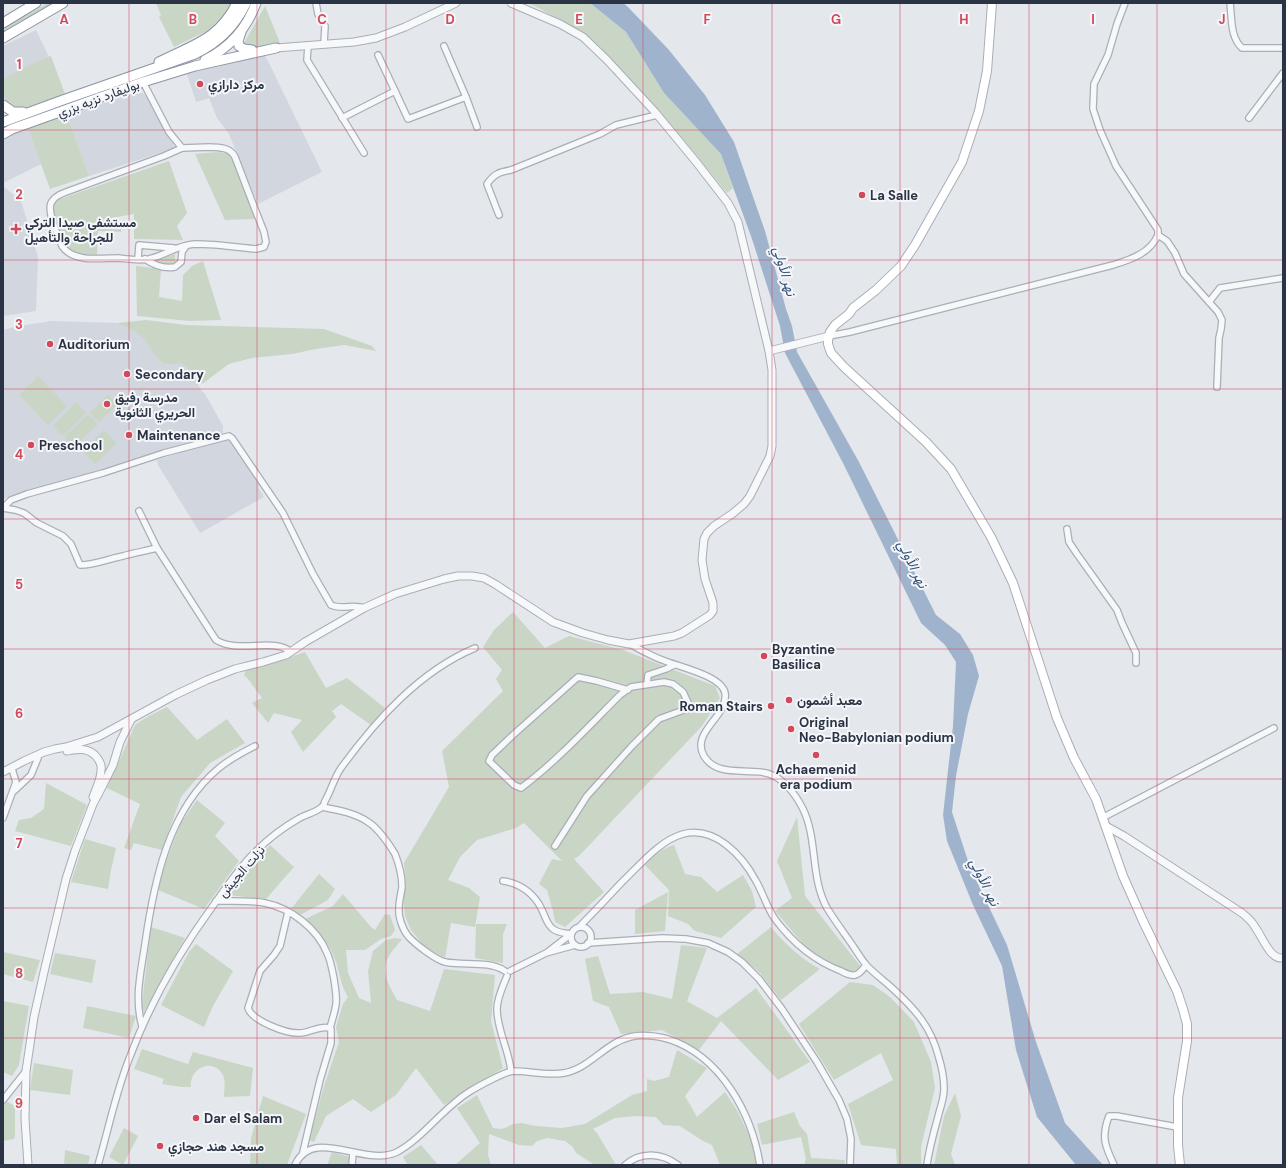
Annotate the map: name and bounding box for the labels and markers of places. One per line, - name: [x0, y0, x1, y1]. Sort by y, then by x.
- place label: مركز دارازي: [208, 76, 264, 95]
- marker: مركز دارازي: [195, 79, 205, 89]
- place label: La Salle: [870, 187, 918, 204]
- marker: La Salle: [857, 190, 867, 200]
- place label: مستشفى صيدا التركي للجراحة والتأهيل: [25, 214, 136, 246]
- marker: مستشفى صيدا التركي للجراحة والتأهيل: [10, 223, 22, 235]
- place label: Auditorium: [58, 336, 130, 353]
- marker: Auditorium: [45, 339, 55, 349]
- place label: Secondary: [135, 366, 204, 383]
- marker: Secondary: [122, 369, 132, 379]
- place label: مدرسة رفيق الحريري الثانوية: [115, 389, 195, 423]
- marker: مدرسة رفيق الحريري الثانوية: [102, 399, 112, 409]
- place label: Maintenance: [137, 427, 221, 444]
- marker: Maintenance: [124, 430, 134, 440]
- place label: Preschool: [39, 437, 102, 454]
- marker: Preschool: [26, 440, 36, 450]
- place label: Byzantine Basilica: [772, 641, 835, 673]
- marker: Byzantine Basilica: [759, 651, 769, 661]
- place label: معبد أشمون: [797, 692, 862, 709]
- marker: معبد أشمون: [784, 695, 794, 705]
- place label: Roman Stairs: [679, 698, 763, 715]
- marker: Roman Stairs: [766, 701, 776, 711]
- place label: Original Neo-Babylonian podium: [799, 714, 954, 746]
- marker: Original Neo-Babylonian podium: [786, 724, 796, 734]
- marker: Achaemenid era podium: [811, 750, 821, 760]
- place label: Achaemenid era podium: [776, 761, 856, 793]
- place label: Dar el Salam: [204, 1110, 282, 1127]
- marker: Dar el Salam: [191, 1113, 201, 1123]
- place label: مسجد هند حجازي: [168, 1138, 264, 1157]
- marker: مسجد هند حجازي: [155, 1141, 165, 1151]

